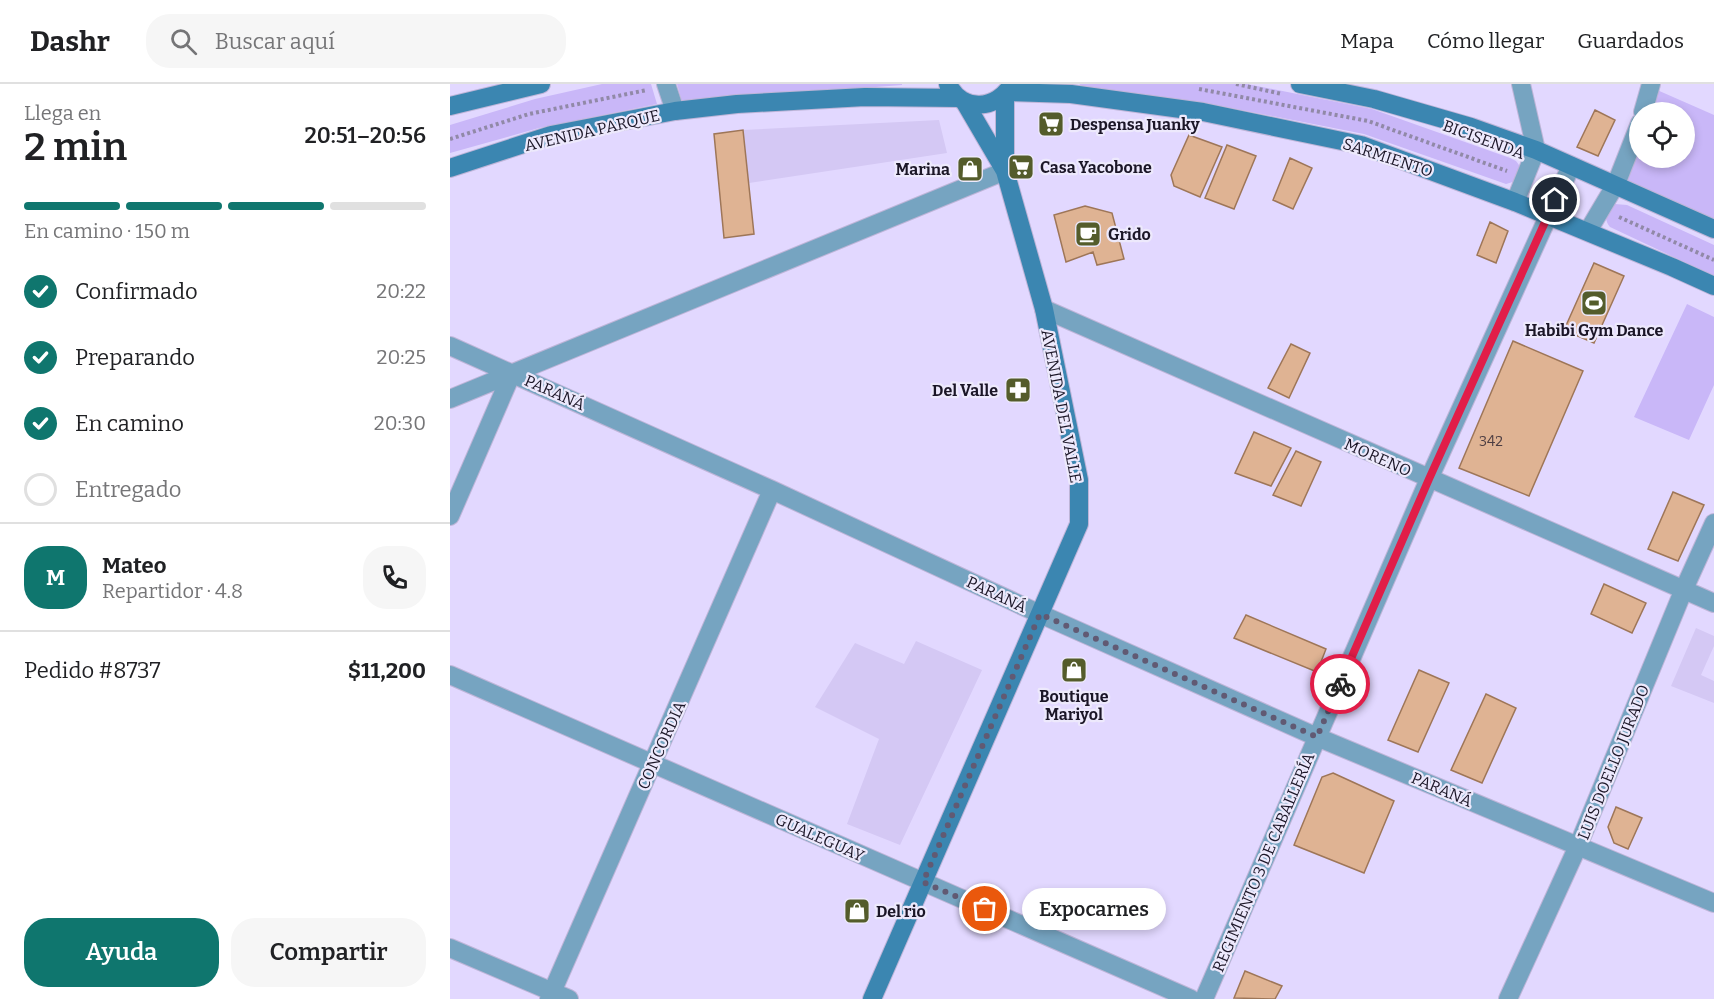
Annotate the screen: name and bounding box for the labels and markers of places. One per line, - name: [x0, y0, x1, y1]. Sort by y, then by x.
- supermarket icon: Despensa Juanky: [1036, 109, 1066, 139]
- place label: Despensa Juanky: [1070, 115, 1200, 134]
- supermarket icon: Casa Yacobone: [1006, 152, 1036, 182]
- shop icon: Marina: [955, 154, 985, 184]
- place label: Casa Yacobone: [1040, 158, 1152, 177]
- place label: Marina: [895, 160, 950, 179]
- pin: [1529, 174, 1580, 225]
- cafe icon: Grido: [1073, 219, 1103, 249]
- place label: Grido: [1108, 225, 1151, 244]
- sports icon: Habibi Gym Dance: [1579, 288, 1609, 318]
- place label: Habibi Gym Dance: [1525, 321, 1664, 340]
- pharmacy icon: Del Valle: [1003, 375, 1033, 405]
- place label: Del Valle: [932, 381, 998, 400]
- shop icon: Boutique Mariyol: [1059, 655, 1089, 685]
- place label: Boutique Mariyol: [1039, 687, 1109, 724]
- pin: [959, 883, 1010, 934]
- callout: Expocarnes: [1021, 888, 1165, 930]
- shop icon: Del rio: [842, 896, 872, 926]
- place label: Del rio: [876, 902, 926, 921]

